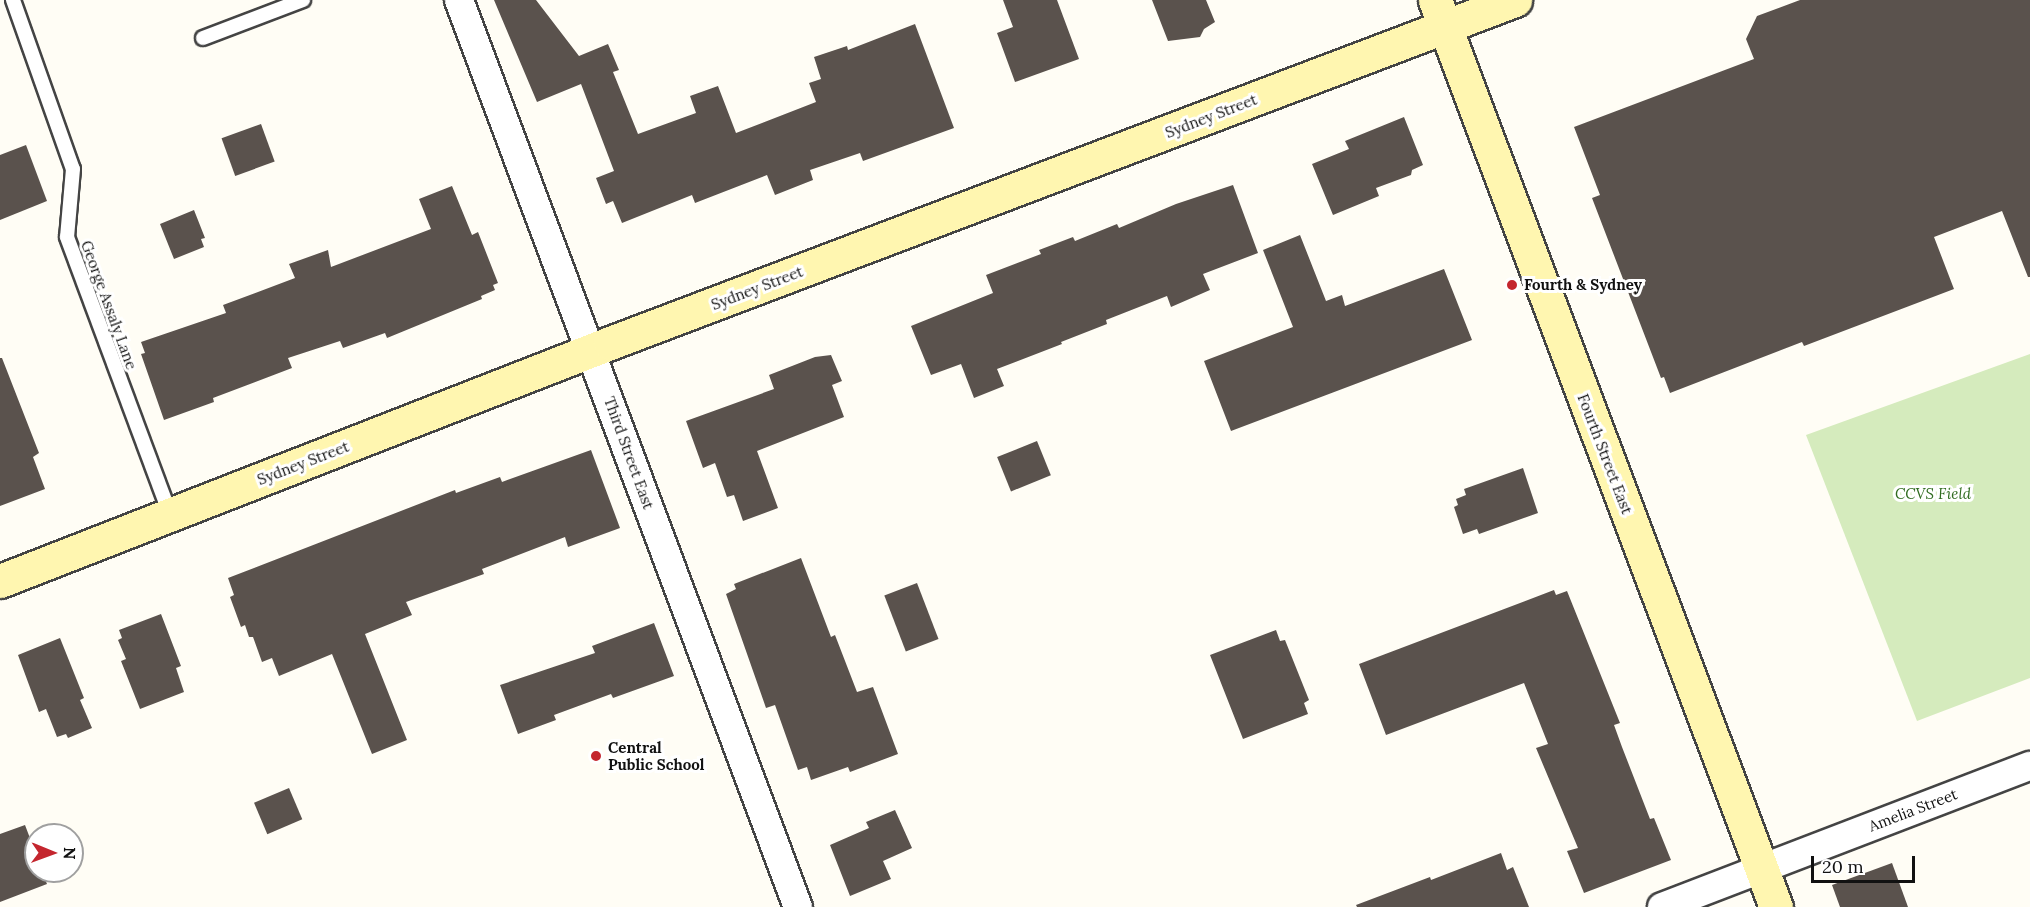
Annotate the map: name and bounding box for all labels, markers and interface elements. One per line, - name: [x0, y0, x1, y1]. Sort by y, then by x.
- street label: Sydney Street: [1163, 90, 1259, 142]
- street label: George Assaly Lane: [77, 238, 141, 372]
- street label: Sydney Street: [709, 262, 805, 314]
- place label: Fourth & Sydney: [1524, 276, 1642, 294]
- marker: Fourth & Sydney: [1505, 278, 1519, 292]
- street label: Fourth Street East: [1574, 391, 1636, 517]
- street label: Third Street East: [600, 394, 658, 512]
- street label: Sydney Street: [255, 437, 351, 489]
- park label: CCVS Field: [1895, 485, 1971, 503]
- place label: Central Public School: [608, 738, 704, 773]
- marker: Central Public School: [589, 749, 603, 763]
- street label: Amelia Street: [1866, 785, 1960, 835]
- north arrow: [24, 823, 84, 883]
- scale bar: [1814, 844, 1918, 882]
- text: N: [60, 847, 80, 860]
- text: 20 m: [1822, 855, 1864, 878]

